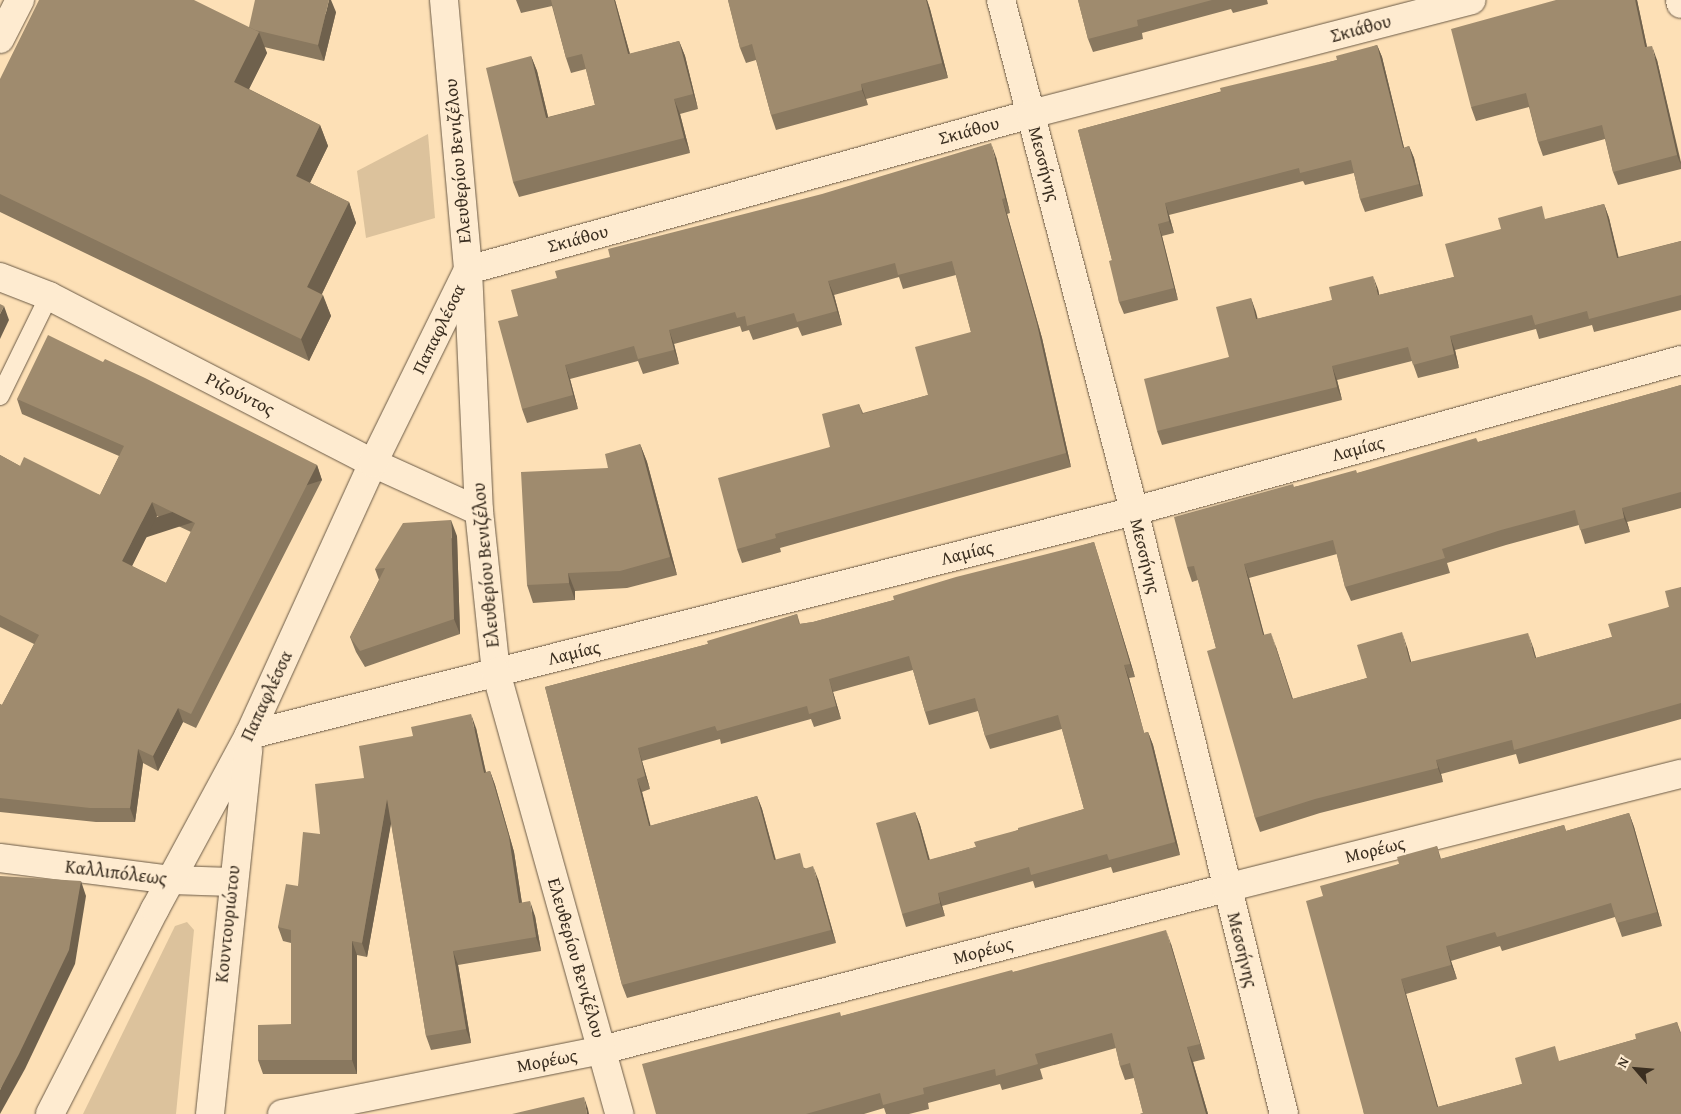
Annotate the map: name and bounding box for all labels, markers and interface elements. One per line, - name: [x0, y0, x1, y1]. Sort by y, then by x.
- street label: Σκιάθου: [1328, 11, 1394, 47]
- street label: Ελευθερίου Βενιζέλου: [440, 78, 476, 244]
- street label: Σκιάθου: [936, 113, 1002, 149]
- street label: Μεσσήνης: [1024, 124, 1064, 204]
- street label: Σκιάθου: [545, 221, 611, 257]
- street label: Παπαφλέσσα: [408, 281, 470, 377]
- street label: Ριζούντος: [202, 367, 278, 421]
- street label: Λαμίας: [1329, 432, 1387, 466]
- street label: Ελευθερίου Βενιζέλου: [468, 482, 504, 648]
- street label: Μεσσήνης: [1125, 516, 1165, 596]
- street label: Λαμίας: [939, 536, 995, 570]
- street label: Λαμίας: [546, 636, 602, 670]
- street label: Παπαφλέσσα: [237, 647, 297, 745]
- street label: Μορέως: [1343, 832, 1407, 868]
- street label: Καλλιπόλεως: [64, 856, 168, 890]
- street label: Κουντουριώτου: [211, 864, 245, 984]
- street label: Ελευθερίου Βενιζέλου: [543, 875, 609, 1041]
- street label: Μεσσήνης: [1222, 910, 1262, 990]
- street label: Μορέως: [951, 933, 1015, 969]
- north arrow: [1611, 1044, 1661, 1094]
- street label: Μορέως: [515, 1045, 579, 1077]
- text: N: [1612, 1053, 1634, 1071]

